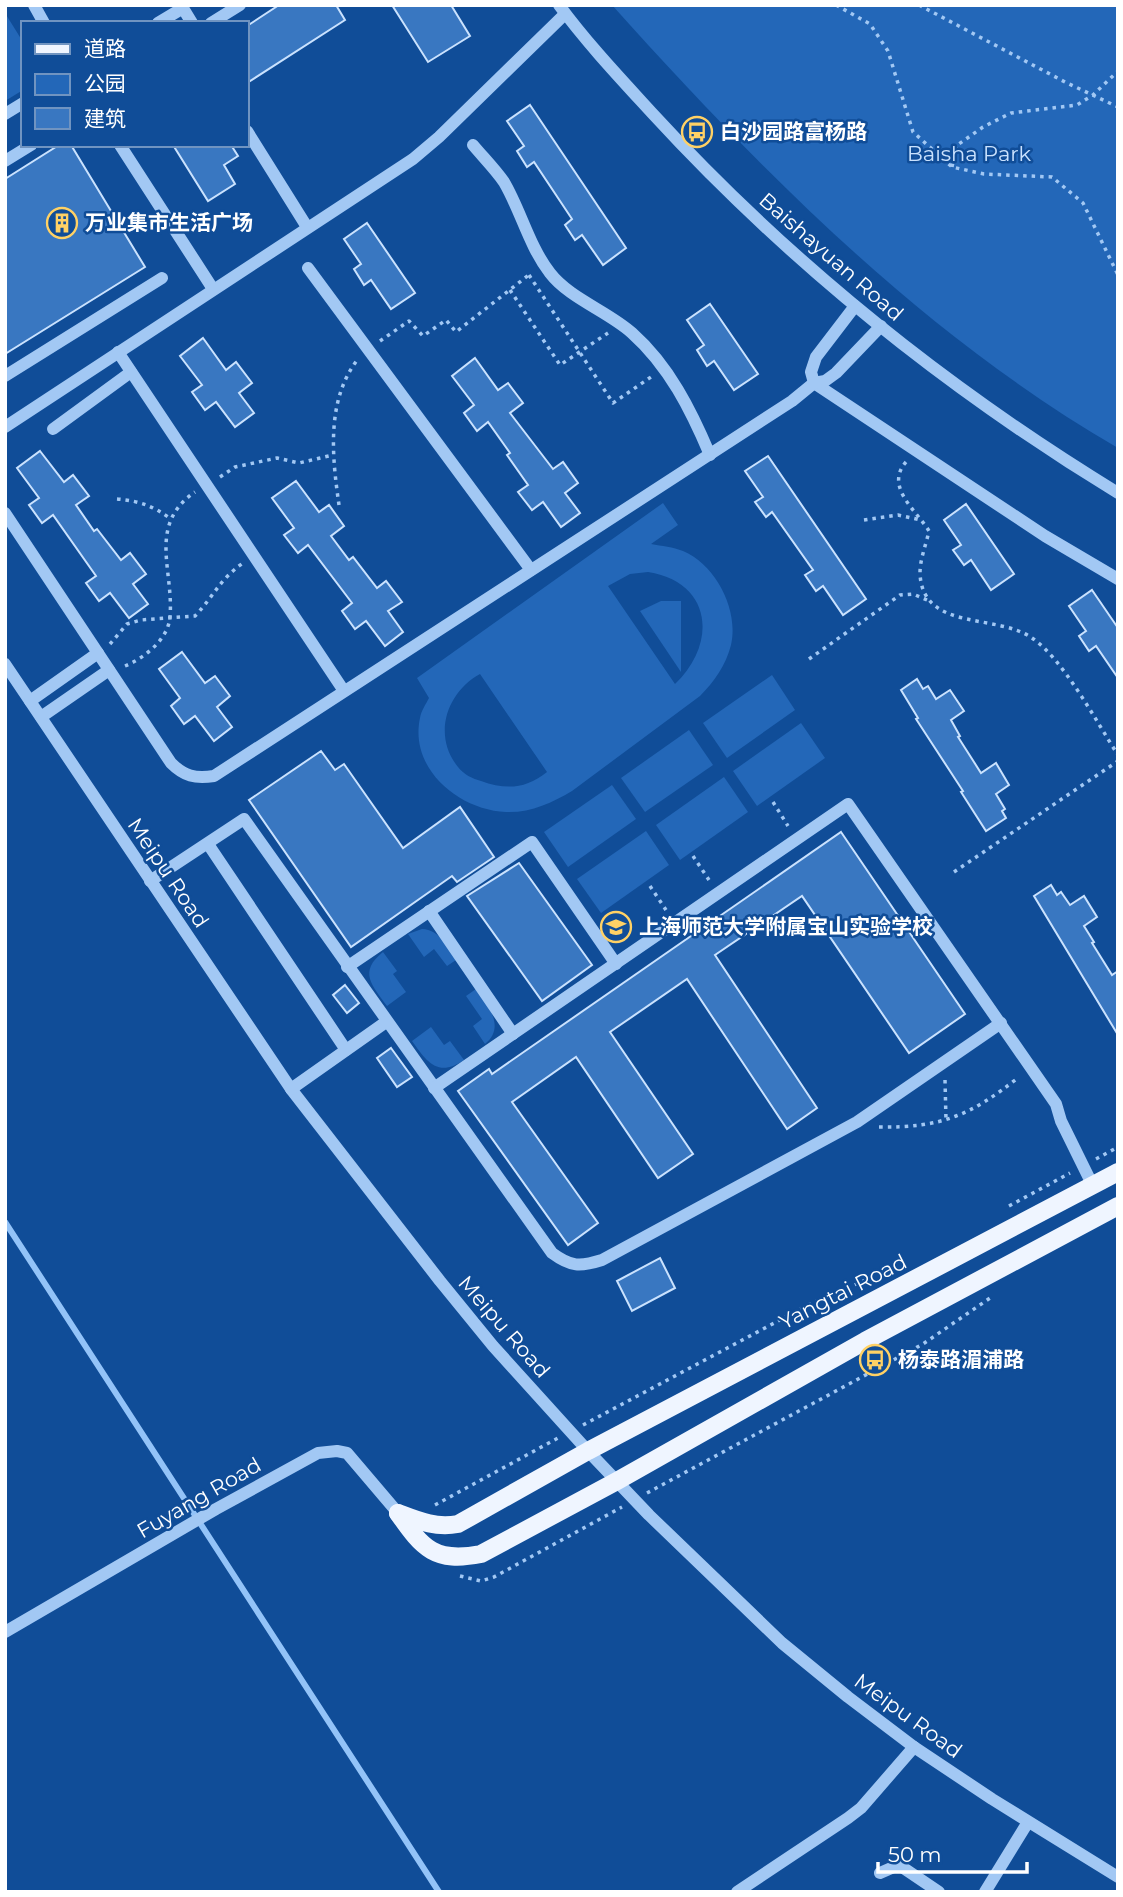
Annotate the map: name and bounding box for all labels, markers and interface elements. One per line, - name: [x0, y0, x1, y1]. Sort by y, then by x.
- legend: [21, 21, 248, 147]
- text: 道路: [84, 36, 126, 61]
- text: 公园: [84, 71, 126, 96]
- text: 建筑: [84, 106, 126, 131]
- bus stop icon: 白沙园路富杨路: [680, 115, 714, 149]
- place label: 白沙园路富杨路: [720, 119, 867, 144]
- park label: Baisha Park: [907, 141, 1032, 166]
- street label: Baishayuan Road: [754, 187, 909, 326]
- building icon: 万业集市生活广场: [45, 206, 79, 240]
- place label: 万业集市生活广场: [85, 210, 253, 235]
- street label: Meipu Road: [122, 813, 214, 932]
- school or university icon: 上海师范大学附属宝山实验学校: [599, 910, 633, 944]
- place label: 上海师范大学附属宝山实验学校: [639, 914, 933, 939]
- street label: Yangtai Road: [775, 1249, 911, 1334]
- street label: Meipu Road: [453, 1270, 556, 1383]
- bus stop icon: 杨泰路湄浦路: [858, 1343, 892, 1377]
- place label: 杨泰路湄浦路: [898, 1347, 1024, 1372]
- street label: Fuyang Road: [132, 1452, 265, 1543]
- street label: Meipu Road: [850, 1668, 967, 1763]
- scale bar: [878, 1830, 1027, 1874]
- text: 50 m: [888, 1842, 942, 1867]

